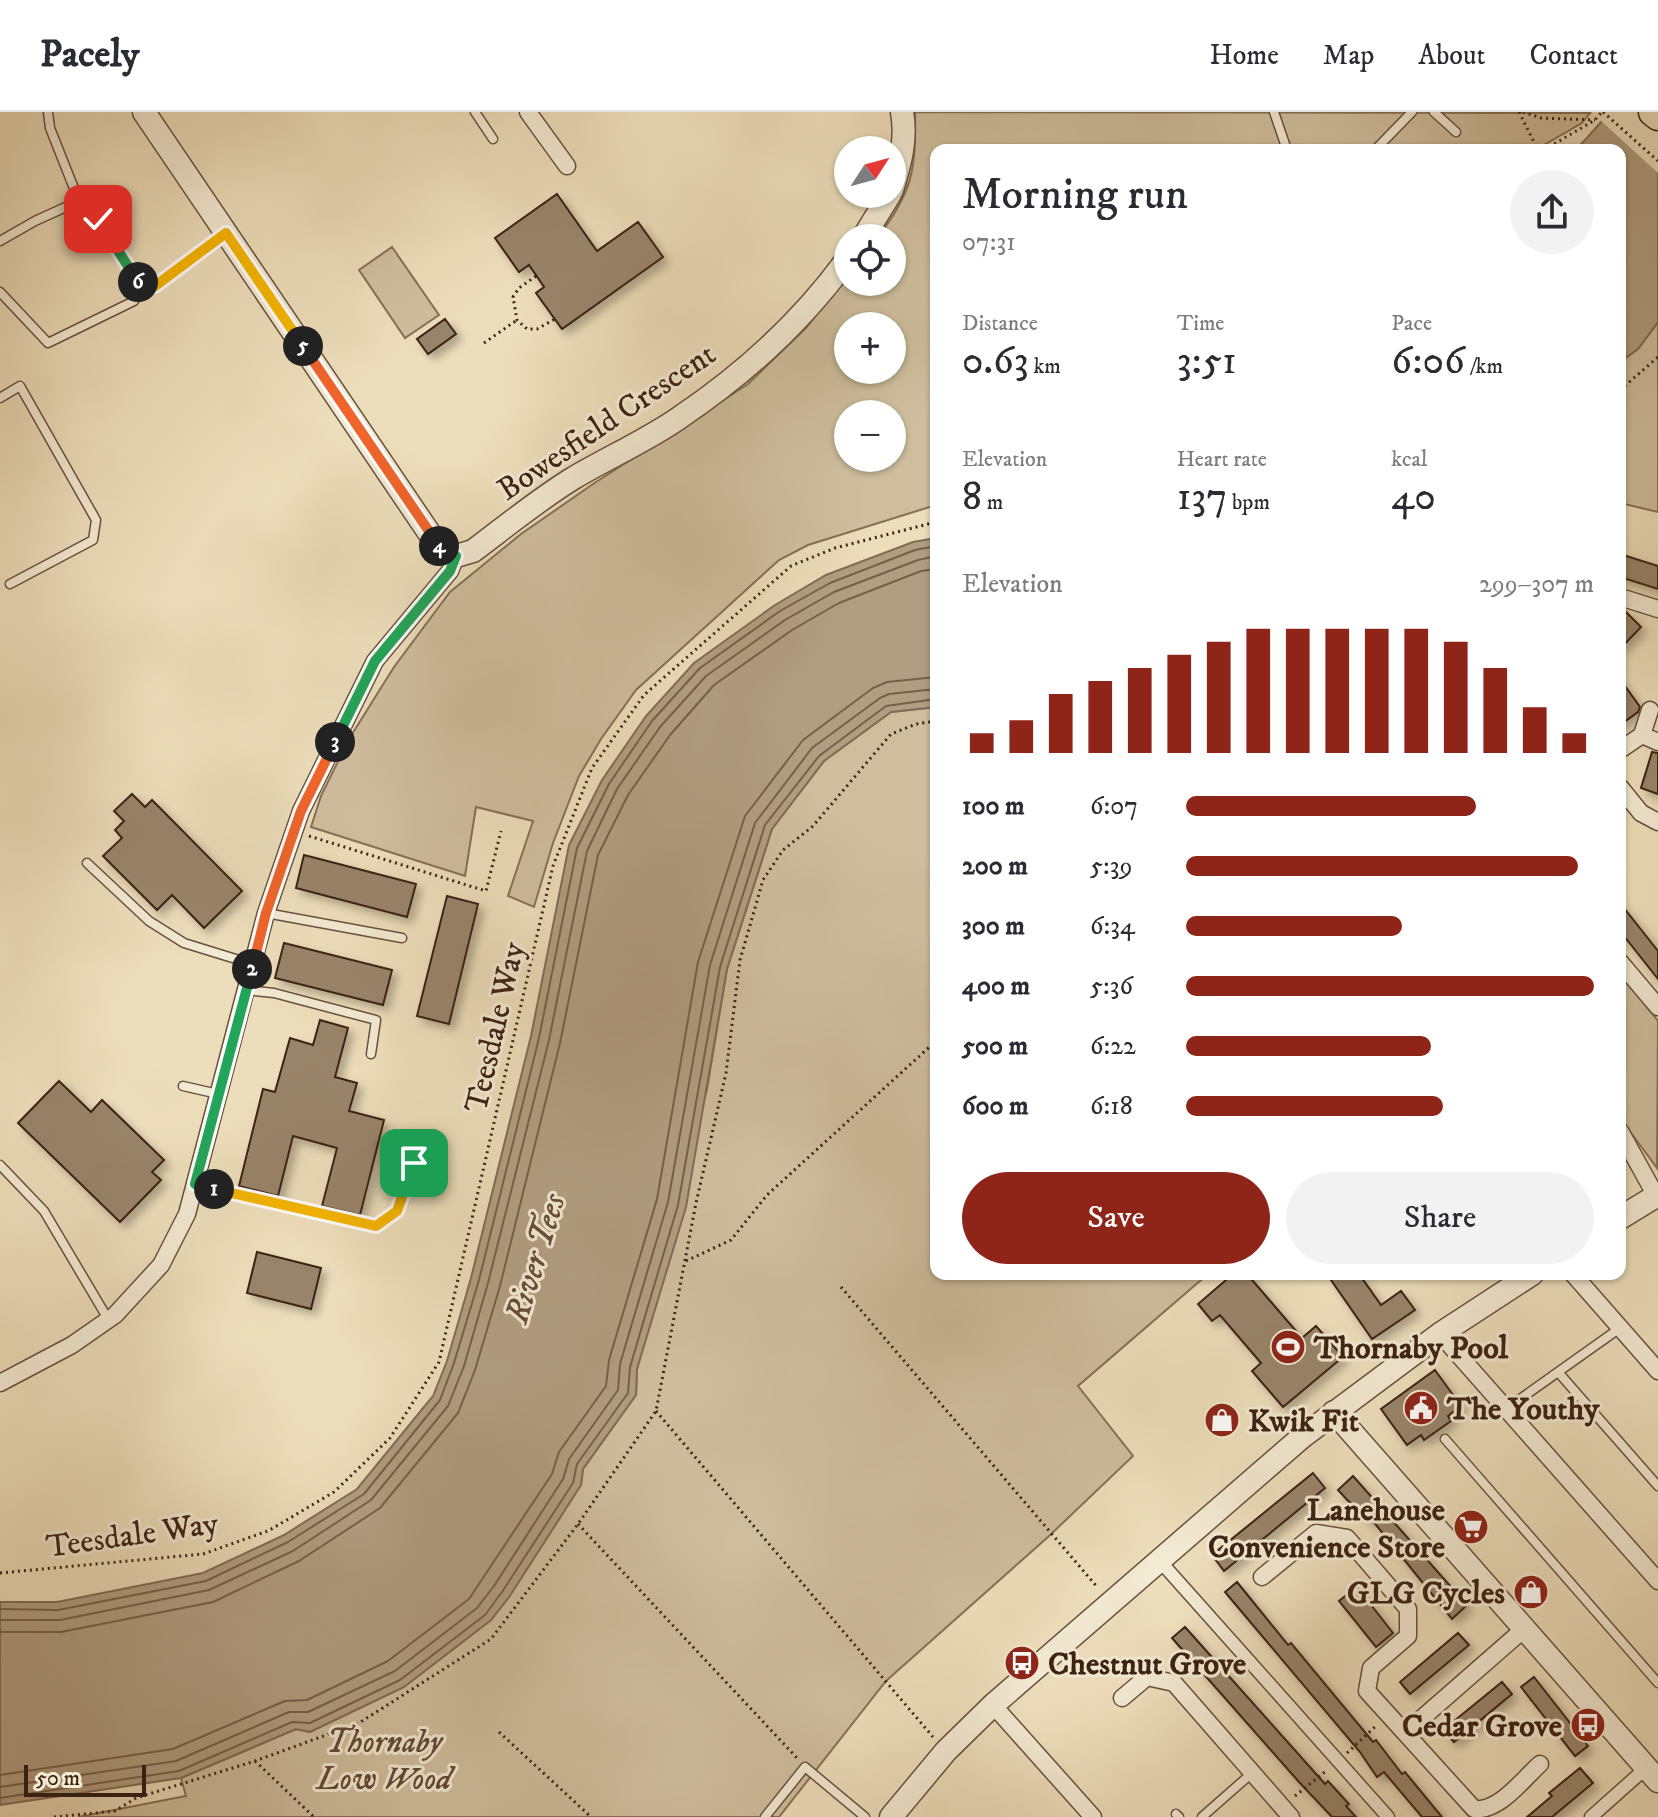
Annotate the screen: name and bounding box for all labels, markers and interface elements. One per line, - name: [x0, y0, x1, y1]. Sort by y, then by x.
- text: Pacely: [40, 31, 139, 79]
- text: Home: [1210, 38, 1279, 73]
- text: Map: [1323, 38, 1374, 73]
- text: About: [1418, 38, 1485, 73]
- text: Contact: [1529, 38, 1618, 73]
- north arrow: [834, 136, 906, 208]
- map controls: [834, 136, 906, 472]
- text: Morning run: [962, 168, 1188, 223]
- button: share: [1510, 170, 1594, 254]
- pin: [64, 185, 132, 253]
- icon: check: [76, 197, 120, 241]
- button: locate: [834, 224, 906, 296]
- text: 07:31: [962, 226, 1016, 259]
- pin: 6: [118, 262, 158, 302]
- text: 6: [132, 268, 144, 295]
- text: Distance: [962, 310, 1038, 337]
- text: Time: [1177, 310, 1224, 337]
- text: Pace: [1391, 310, 1432, 337]
- button: +: [834, 312, 906, 384]
- pin: 5: [283, 326, 323, 366]
- text: 5: [298, 332, 308, 359]
- street label: Bowesfield Crescent: [490, 335, 724, 510]
- text: 0.63: [962, 337, 1029, 387]
- text: 3:51: [1177, 337, 1237, 387]
- text: 6:06: [1391, 337, 1465, 387]
- text: km: [1029, 353, 1061, 380]
- text: /km: [1465, 353, 1503, 380]
- button: −: [834, 400, 906, 472]
- text: Elevation: [962, 446, 1047, 473]
- text: Heart rate: [1177, 446, 1267, 473]
- text: kcal: [1391, 446, 1427, 473]
- text: 8: [962, 473, 982, 523]
- text: 137: [1177, 473, 1227, 523]
- text: 40: [1391, 473, 1436, 523]
- text: m: [982, 489, 1003, 516]
- text: bpm: [1227, 489, 1270, 516]
- pin: 4: [419, 526, 459, 566]
- text: 4: [433, 532, 445, 559]
- text: Elevation: [962, 568, 1063, 601]
- text: 299–307 m: [1479, 568, 1594, 601]
- pin: 3: [315, 722, 355, 762]
- text: 3: [331, 728, 339, 755]
- text: 100 m: [962, 790, 1025, 823]
- text: 6:07: [1090, 790, 1138, 823]
- text: 200 m: [962, 850, 1028, 883]
- text: 5:39: [1090, 850, 1132, 883]
- text: 300 m: [962, 910, 1025, 943]
- text: 6:34: [1090, 910, 1135, 943]
- street label: Teesdale Way: [457, 938, 535, 1116]
- pin: 2: [232, 949, 272, 989]
- text: 2: [247, 955, 257, 982]
- text: 400 m: [962, 970, 1030, 1003]
- text: 5:36: [1090, 970, 1133, 1003]
- text: 500 m: [962, 1030, 1028, 1063]
- text: 6:22: [1090, 1030, 1136, 1063]
- text: 600 m: [962, 1090, 1029, 1123]
- text: 6:18: [1090, 1090, 1133, 1123]
- pin: [380, 1129, 448, 1197]
- icon: arrive: [392, 1141, 436, 1185]
- pin: 1: [194, 1169, 234, 1209]
- button: Save: [962, 1172, 1270, 1264]
- button: Share: [1286, 1172, 1594, 1264]
- text: 1: [210, 1175, 218, 1202]
- water label: River Tees: [496, 1188, 576, 1329]
- sports icon: Thornaby Pool: [1269, 1328, 1307, 1366]
- place label: Thornaby Pool: [1313, 1329, 1509, 1369]
- public building icon: The Youthy: [1402, 1389, 1440, 1427]
- place label: The Youthy: [1446, 1390, 1600, 1430]
- shop icon: Kwik Fit: [1203, 1401, 1241, 1439]
- place label: Kwik Fit: [1248, 1402, 1360, 1442]
- place label: Lanehouse Convenience Store: [1208, 1491, 1445, 1568]
- street label: Teesdale Way: [44, 1504, 222, 1568]
- supermarket icon: Lanehouse Convenience Store: [1452, 1508, 1490, 1546]
- shop icon: GLG Cycles: [1512, 1573, 1550, 1611]
- place label: GLG Cycles: [1347, 1574, 1505, 1614]
- bus stop icon: Chestnut Grove: [1003, 1644, 1041, 1682]
- place label: Chestnut Grove: [1048, 1645, 1246, 1685]
- bus stop icon: Cedar Grove: [1569, 1706, 1607, 1744]
- place label: Cedar Grove: [1402, 1707, 1562, 1747]
- park label: Thornaby Low Wood: [315, 1723, 456, 1800]
- scale bar: [24, 1761, 146, 1797]
- text: 50 m: [36, 1765, 80, 1792]

